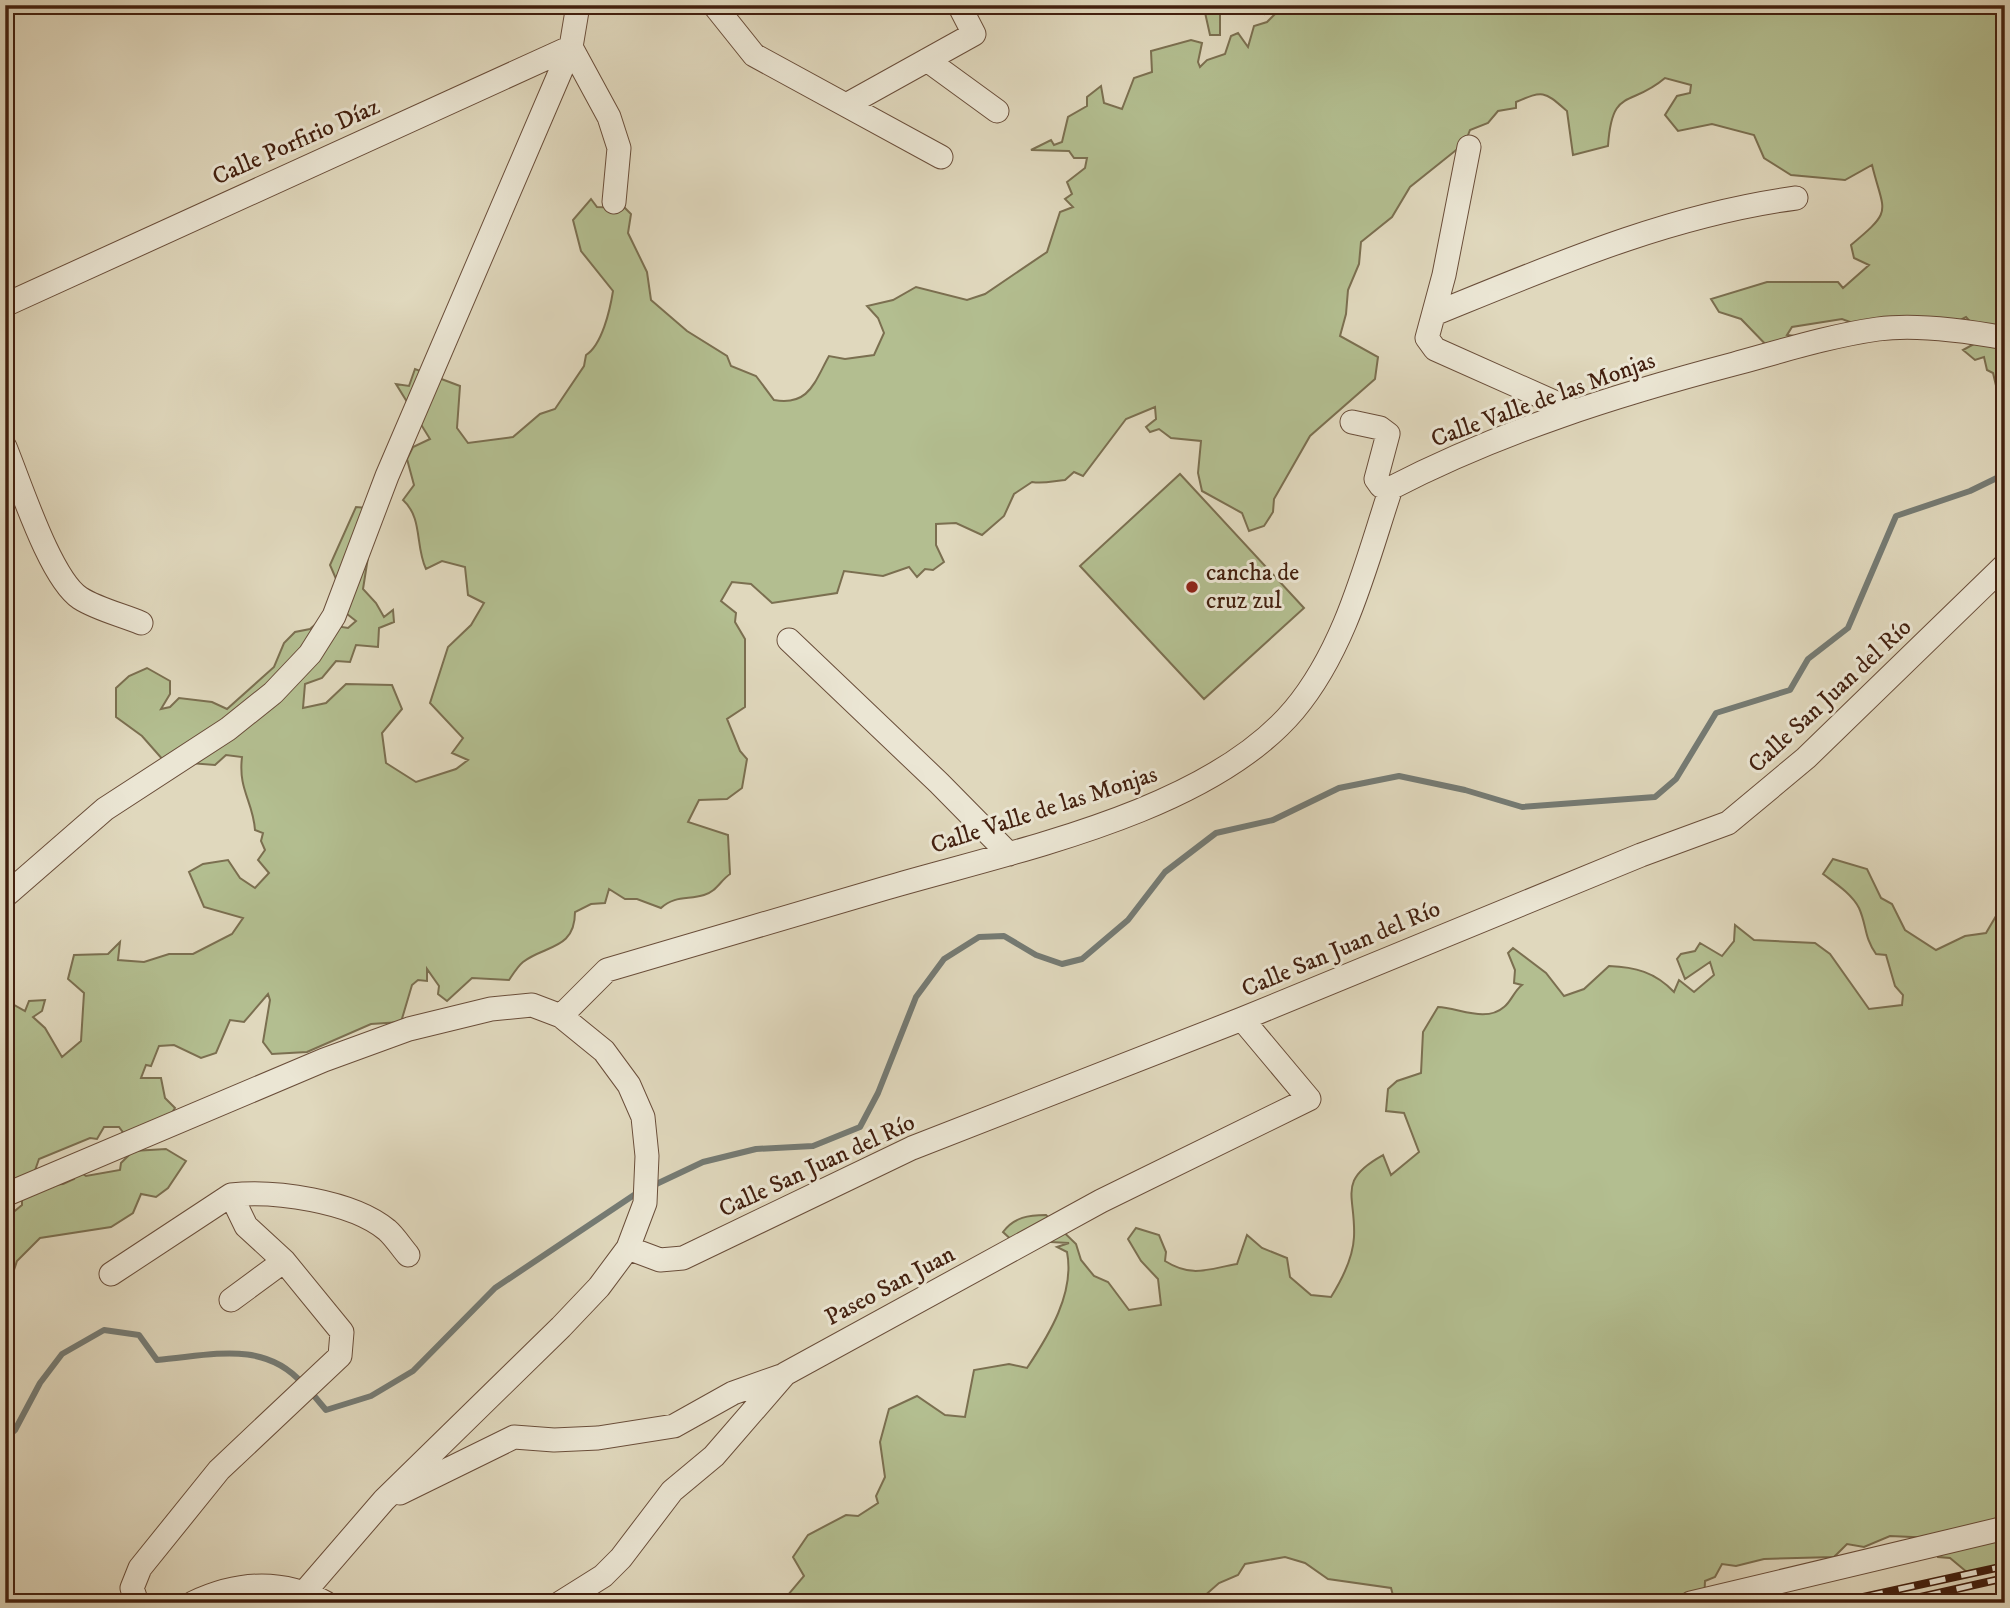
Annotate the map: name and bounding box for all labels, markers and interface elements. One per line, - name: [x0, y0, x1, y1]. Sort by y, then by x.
- street label: Calle Porfirio Díaz: [208, 92, 385, 192]
- street label: Calle Valle de las Monjas: [1427, 345, 1659, 455]
- place label: cancha de cruz zul: [1206, 558, 1299, 616]
- marker: cancha de cruz zul: [1184, 579, 1200, 595]
- street label: Calle San Juan del Río: [1742, 612, 1918, 780]
- street label: Calle Valle de las Monjas: [927, 759, 1161, 861]
- street label: Calle San Juan del Río: [1237, 894, 1445, 1004]
- street label: Calle San Juan del Río: [714, 1107, 920, 1225]
- street label: Paseo San Juan: [820, 1239, 960, 1333]

